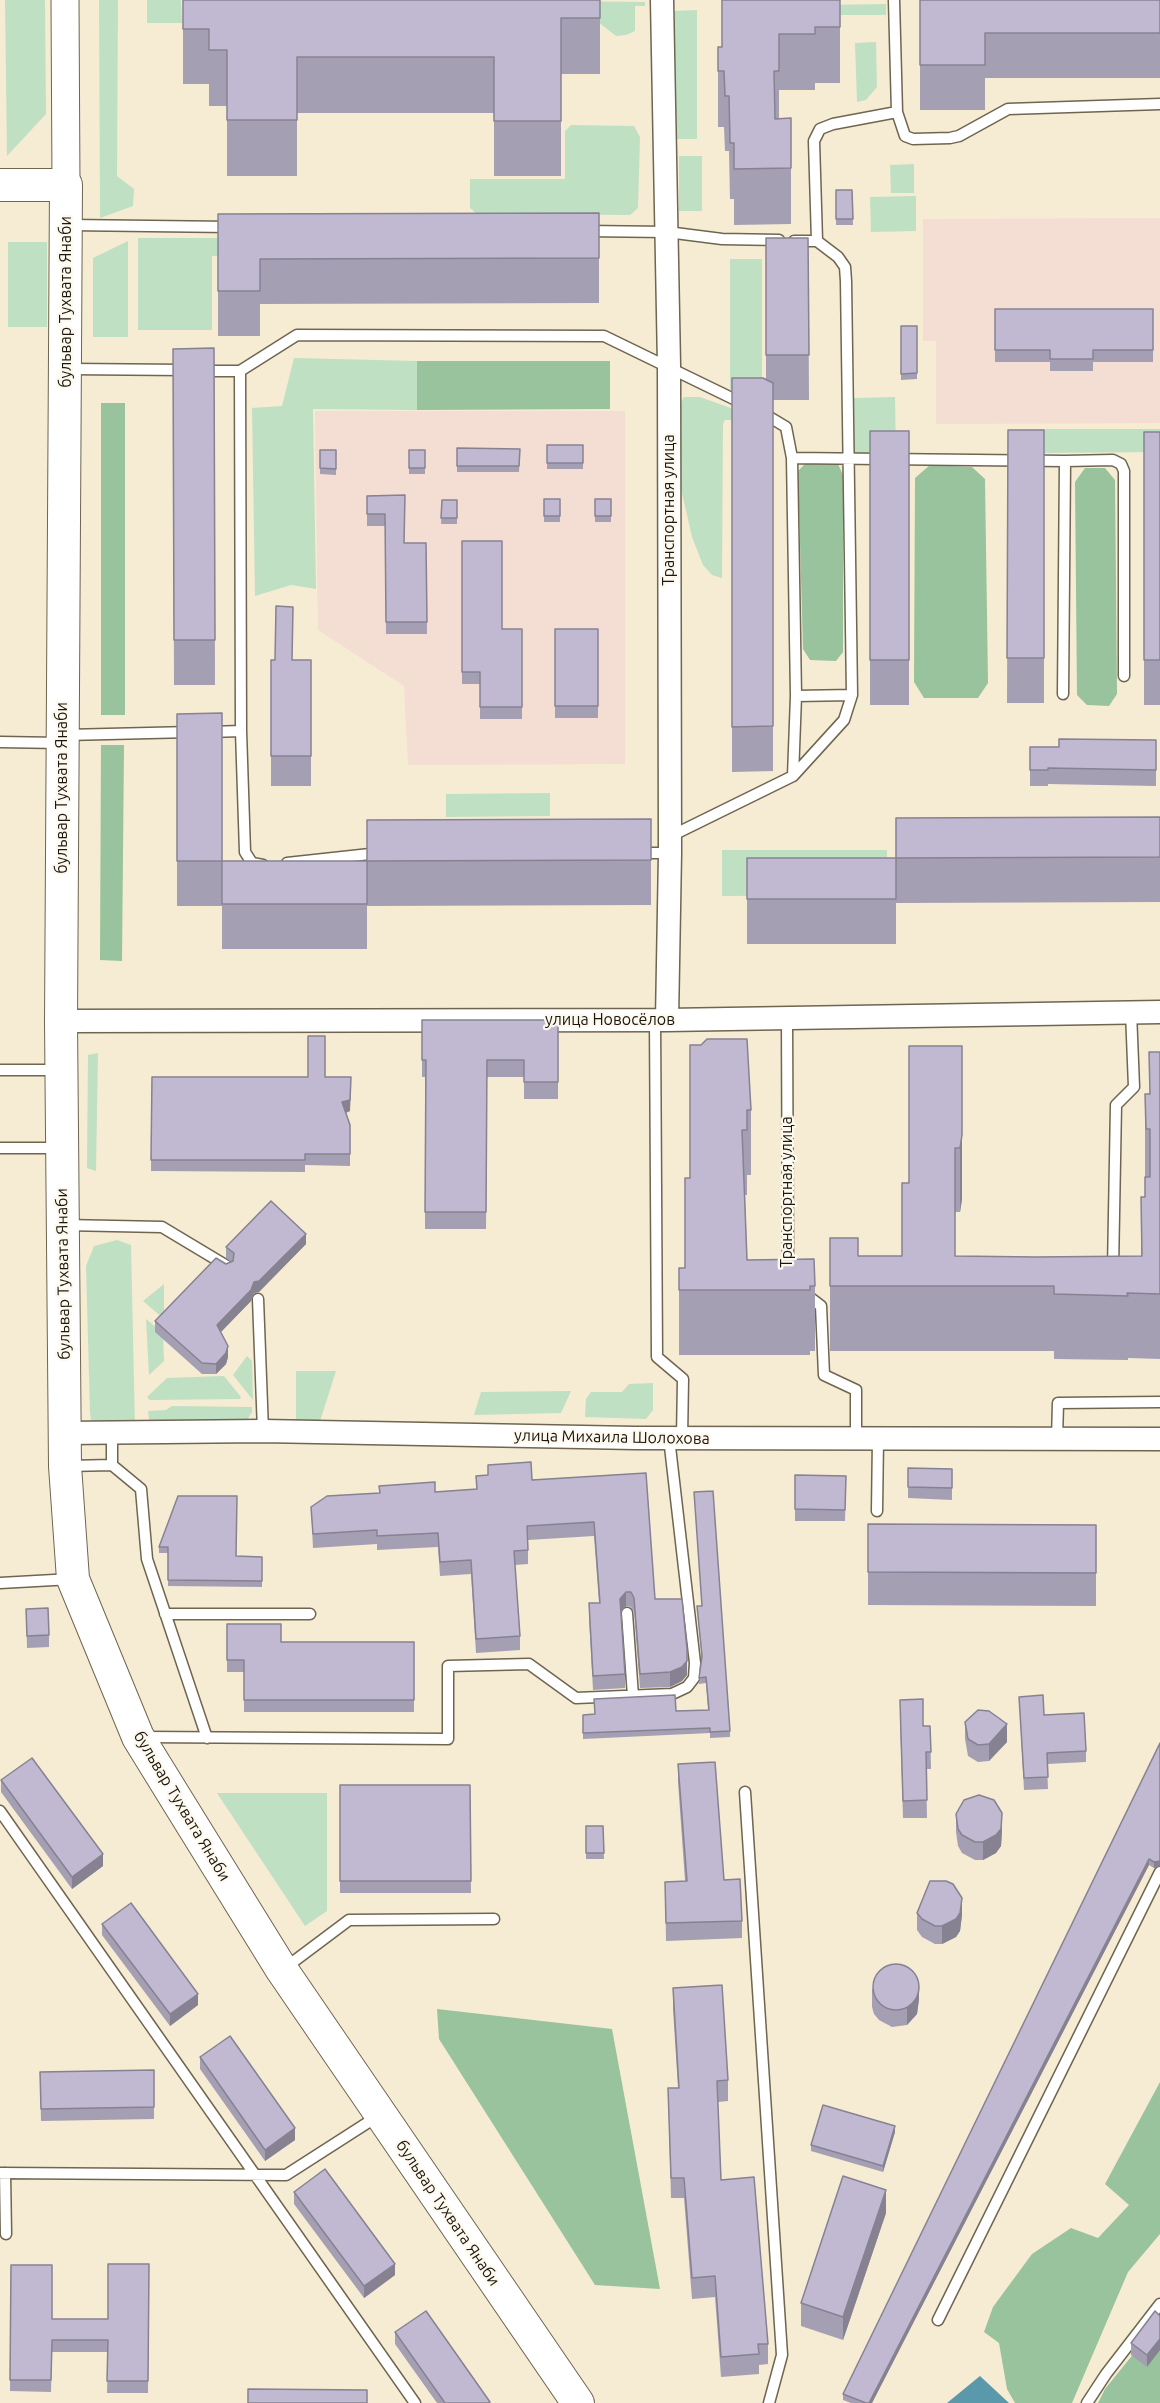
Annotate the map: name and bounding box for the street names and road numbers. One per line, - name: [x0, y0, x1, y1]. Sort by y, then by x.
- street label: бульвар Тухвата Янаби: [56, 216, 76, 388]
- street label: Транспортная улица: [659, 434, 679, 586]
- street label: бульвар Тухвата Янаби: [52, 702, 72, 874]
- street label: улица Новосёлов: [545, 1010, 675, 1030]
- street label: Транспортная улица: [777, 1116, 797, 1268]
- street label: бульвар Тухвата Янаби: [52, 1188, 74, 1360]
- street label: улица Михаила Шолохова: [514, 1426, 710, 1448]
- street label: бульвар Тухвата Янаби: [130, 1727, 234, 1885]
- street label: бульвар Тухвата Янаби: [392, 2136, 504, 2290]

